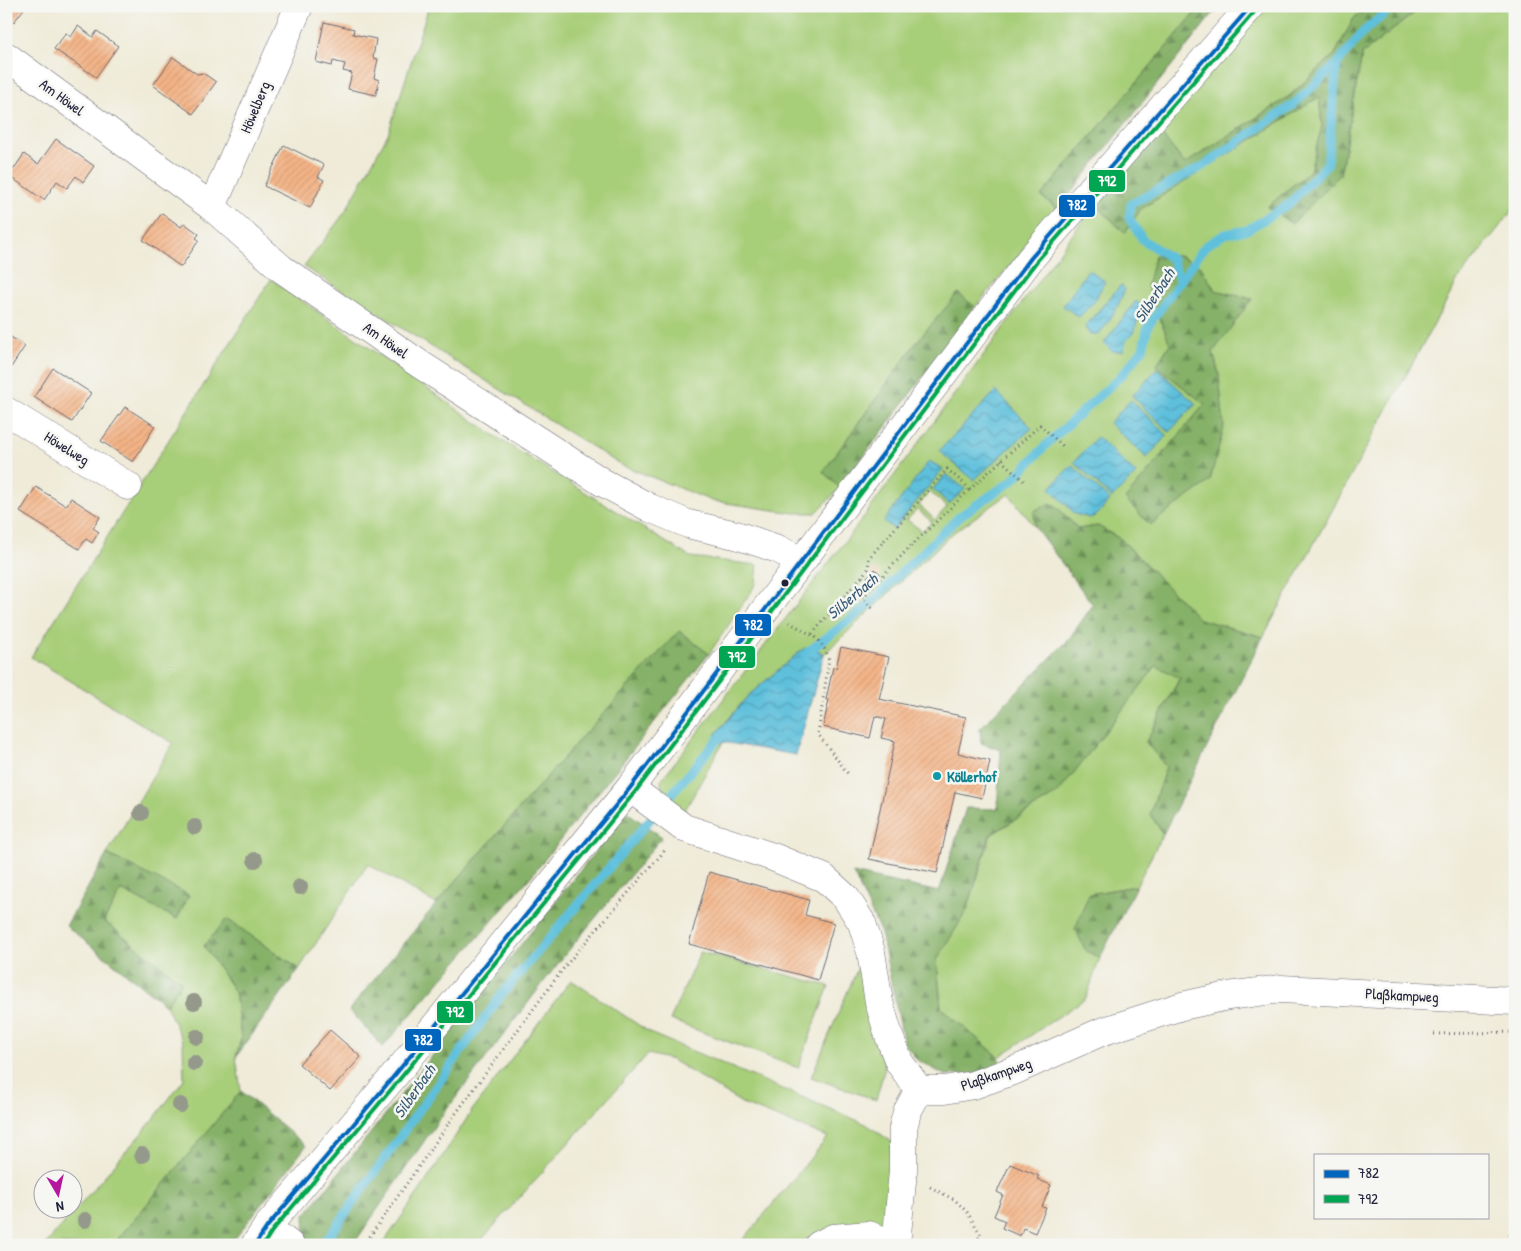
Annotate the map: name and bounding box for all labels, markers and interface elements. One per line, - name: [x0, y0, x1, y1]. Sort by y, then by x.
- street label: Am Höwel: [35, 74, 89, 120]
- street label: Höwelberg: [235, 77, 275, 136]
- line badge: 792: [1088, 169, 1126, 193]
- text: 792: [1097, 171, 1117, 190]
- line badge: 782: [1058, 194, 1096, 218]
- text: 782: [1066, 195, 1087, 214]
- water label: Silberbach: [1128, 263, 1180, 326]
- street label: Am Höwel: [359, 317, 413, 363]
- street label: Höwelweg: [40, 426, 94, 470]
- water label: Silberbach: [822, 567, 883, 624]
- unlabelled marker: [780, 578, 790, 588]
- line badge: 782: [734, 613, 772, 637]
- text: 782: [742, 615, 763, 634]
- line badge: 792: [718, 645, 756, 669]
- text: 792: [727, 647, 747, 666]
- place label: Köllerhof: [947, 766, 997, 787]
- marker: Köllerhof: [931, 770, 943, 782]
- street label: Plaßkampweg: [1365, 983, 1439, 1007]
- line badge: 792: [436, 1000, 474, 1024]
- text: 792: [445, 1002, 465, 1021]
- line badge: 782: [404, 1028, 442, 1052]
- text: 782: [412, 1030, 433, 1049]
- street label: Plaßkampweg: [958, 1052, 1034, 1096]
- water label: Silberbach: [388, 1059, 441, 1122]
- legend: [1314, 1154, 1488, 1218]
- text: 782: [1358, 1162, 1379, 1183]
- north arrow: [32, 1168, 82, 1218]
- text: 792: [1358, 1188, 1378, 1209]
- text: N: [54, 1197, 65, 1217]

